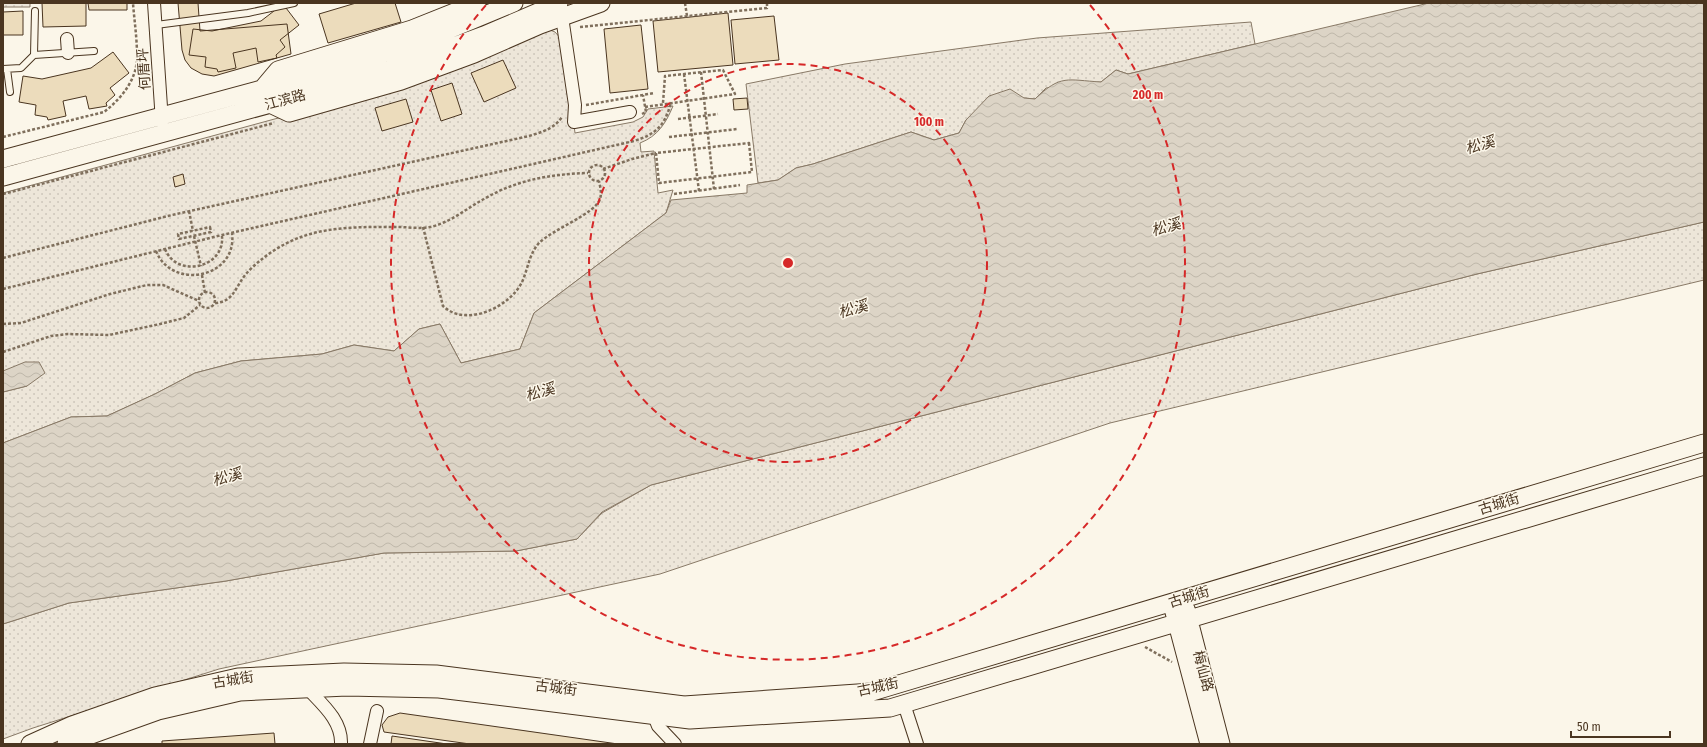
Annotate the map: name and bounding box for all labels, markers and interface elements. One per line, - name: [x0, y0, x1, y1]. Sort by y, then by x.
- street label: 何厝坪: [134, 47, 154, 91]
- street label: 江滨路: [263, 86, 307, 114]
- text: 200 m: [1132, 88, 1163, 102]
- text: 100 m: [914, 115, 944, 129]
- water label: 松溪: [1463, 132, 1499, 158]
- water label: 松溪: [1149, 214, 1185, 240]
- centre of rings: [781, 256, 795, 270]
- water label: 松溪: [836, 296, 872, 322]
- water label: 松溪: [523, 379, 559, 405]
- water label: 松溪: [210, 464, 246, 490]
- street label: 古城街: [1476, 490, 1522, 518]
- street label: 古城街: [1166, 583, 1212, 611]
- street label: 梅仙路: [1189, 649, 1217, 693]
- street label: 古城街: [211, 668, 255, 692]
- street label: 古城街: [856, 674, 900, 700]
- street label: 古城街: [534, 677, 578, 699]
- scale bar: [1571, 713, 1670, 739]
- text: 50 m: [1577, 720, 1601, 734]

